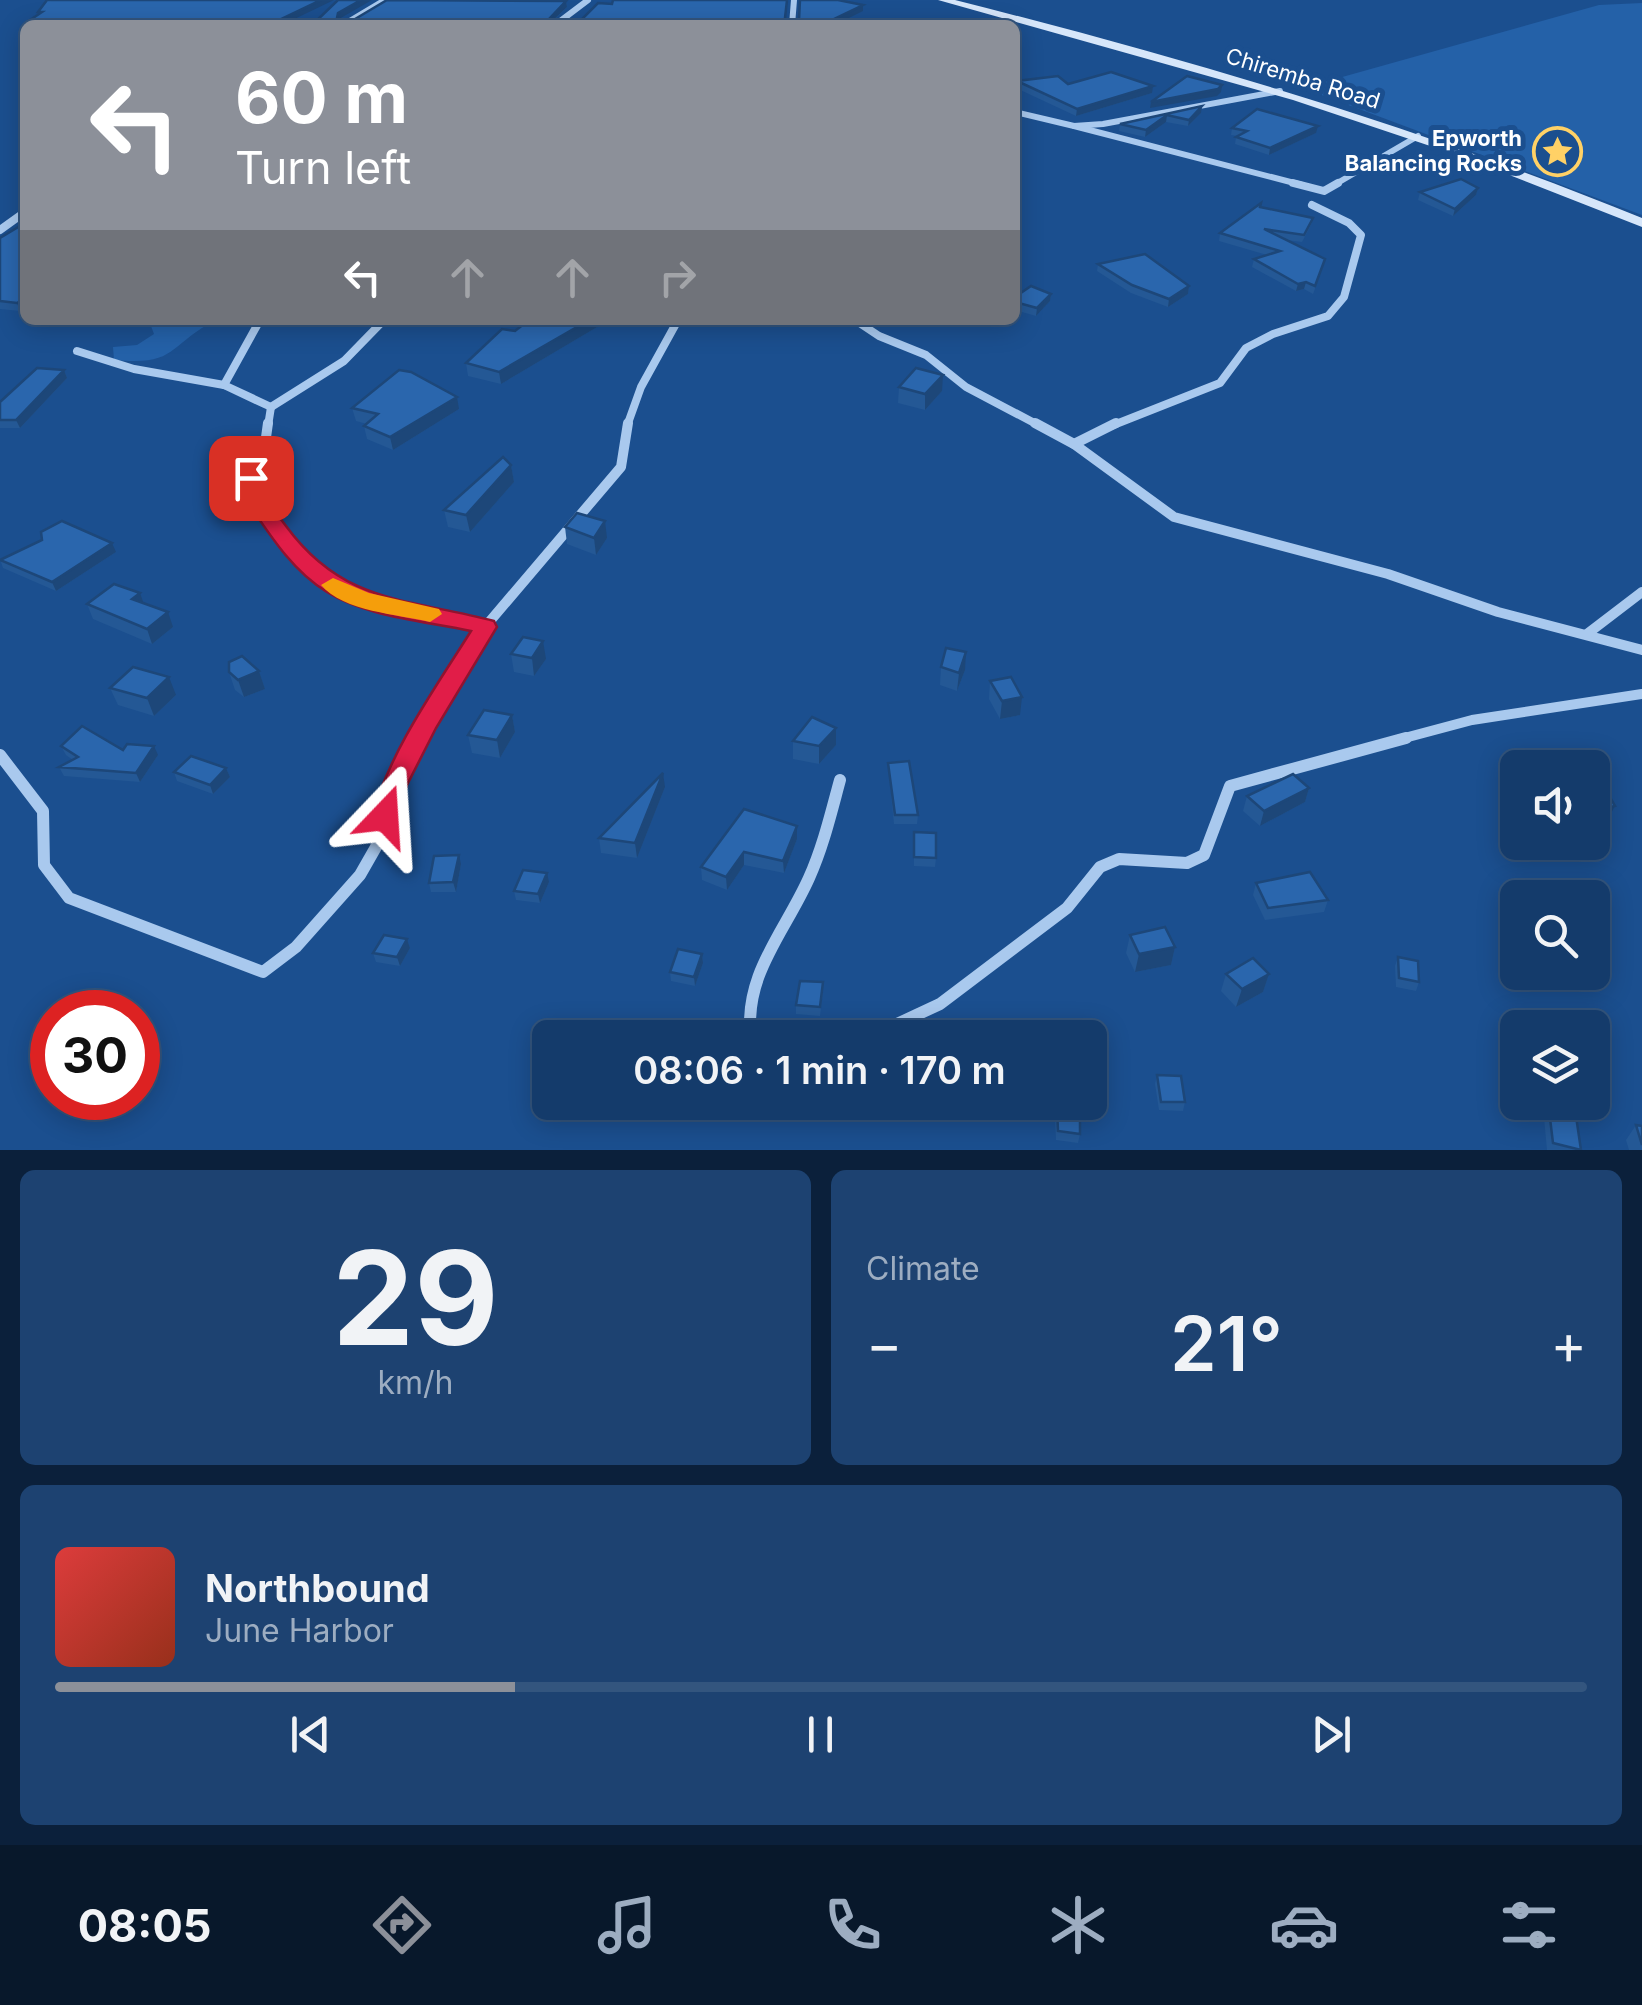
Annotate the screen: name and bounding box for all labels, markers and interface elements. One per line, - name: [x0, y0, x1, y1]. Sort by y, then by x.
- street label: Chiremba Road: [1223, 42, 1383, 114]
- text: 60 m: [235, 55, 408, 140]
- icon: left: [70, 60, 200, 190]
- place label: Epworth Balancing Rocks: [1345, 125, 1522, 176]
- place icon: Epworth Balancing Rocks: [1531, 125, 1583, 177]
- text: Turn left: [235, 140, 411, 195]
- icon: left: [335, 250, 390, 305]
- icon: ahead: [440, 250, 495, 305]
- icon: ahead: [545, 250, 600, 305]
- icon: right: [650, 250, 705, 305]
- pin: [209, 436, 294, 521]
- icon: arrive: [224, 451, 279, 506]
- map controls: [1500, 750, 1610, 1120]
- button: sound: [1500, 750, 1610, 860]
- position arrow: [333, 764, 437, 868]
- button: search: [1500, 880, 1610, 990]
- speed limit sign: 30: [30, 990, 160, 1120]
- button: layers: [1500, 1010, 1610, 1120]
- text: 08:06 · 1 min · 170 m: [633, 1047, 1006, 1093]
- text: 29: [332, 1219, 499, 1376]
- text: Climate: [866, 1249, 980, 1288]
- text: 21°: [1170, 1298, 1283, 1389]
- text: −: [866, 1311, 902, 1377]
- text: +: [1551, 1311, 1587, 1377]
- text: km/h: [377, 1363, 454, 1402]
- text: Northbound: [205, 1565, 430, 1611]
- text: June Harbor: [205, 1611, 394, 1650]
- icon: previous: [283, 1707, 338, 1762]
- icon: pause: [793, 1707, 848, 1762]
- icon: next: [1304, 1707, 1359, 1762]
- icon: directions: [367, 1890, 437, 1960]
- icon: music: [592, 1890, 662, 1960]
- icon: phone: [818, 1890, 888, 1960]
- icon: climate: [1043, 1890, 1113, 1960]
- icon: car: [1269, 1890, 1339, 1960]
- icon: filters: [1494, 1890, 1564, 1960]
- text: 08:05: [78, 1898, 212, 1953]

